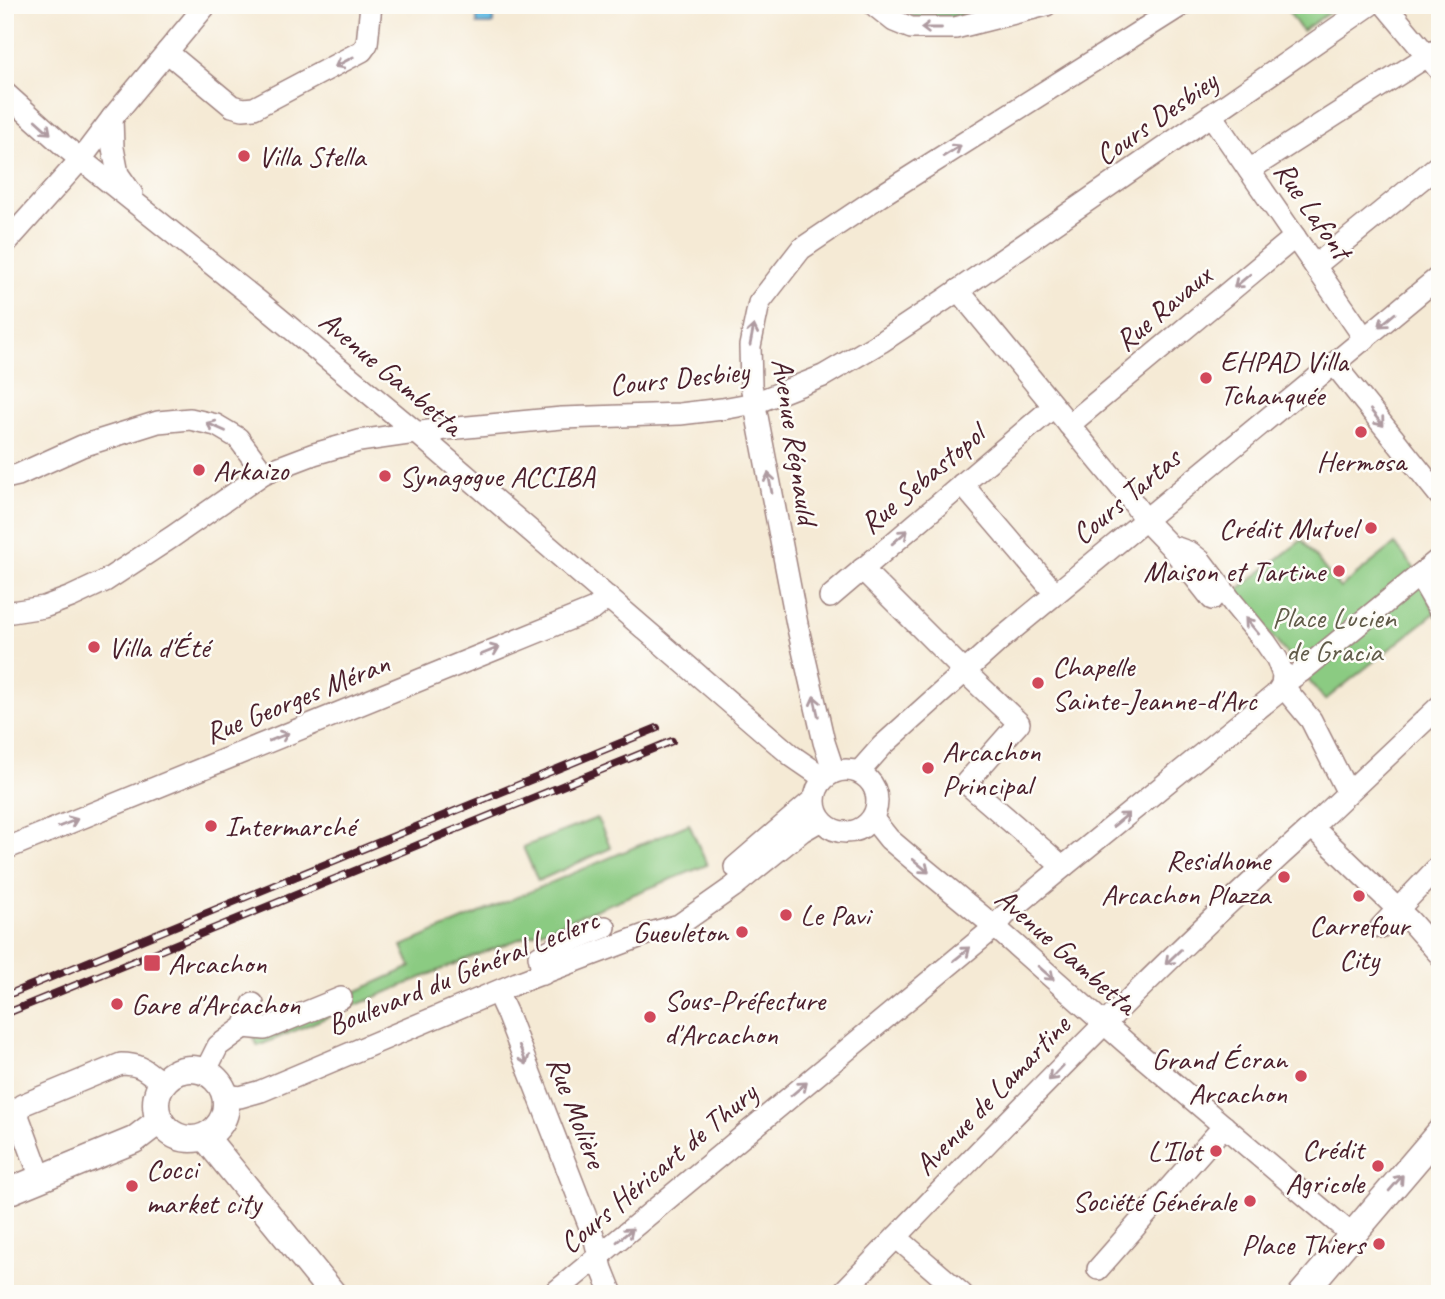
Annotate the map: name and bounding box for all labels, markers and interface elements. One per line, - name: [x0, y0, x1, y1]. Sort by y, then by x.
- one-way arrow: [920, 21, 943, 35]
- one-way arrow: [335, 55, 355, 69]
- street label: Cours Desbiey: [1088, 61, 1226, 174]
- one-way arrow: [34, 119, 52, 135]
- place label: Villa Stella: [258, 137, 367, 175]
- one-way arrow: [942, 143, 962, 157]
- marker: Villa Stella: [236, 148, 252, 164]
- street label: Rue Lafont: [1266, 154, 1363, 270]
- street label: Rue Ravaux: [1107, 255, 1221, 359]
- one-way arrow: [1234, 273, 1252, 289]
- street label: Avenue Gambetta: [311, 302, 473, 446]
- one-way arrow: [1379, 312, 1397, 328]
- one-way arrow: [746, 324, 760, 347]
- place label: EHPAD Villa Tchanquée: [1220, 342, 1350, 414]
- street label: Cours Desbiey: [607, 352, 752, 404]
- street label: Avenue Régnauld: [763, 355, 828, 531]
- marker: EHPAD Villa Tchanquée: [1198, 370, 1214, 386]
- one-way arrow: [1369, 408, 1385, 426]
- street label: Rue Sebastopol: [852, 413, 996, 542]
- one-way arrow: [206, 420, 228, 433]
- marker: Hermosa: [1353, 424, 1369, 440]
- street label: Cours Tartas: [1064, 437, 1191, 553]
- place label: Hermosa: [1317, 442, 1408, 480]
- place label: Arkaizo: [213, 451, 290, 489]
- place label: Synagogue ACCIBA: [399, 457, 596, 495]
- marker: Arkaizo: [191, 462, 207, 478]
- marker: Synagogue ACCIBA: [377, 468, 393, 484]
- one-way arrow: [763, 472, 776, 495]
- place label: Crédit Mutuel: [1219, 509, 1362, 547]
- marker: Crédit Mutuel: [1363, 520, 1379, 536]
- one-way arrow: [891, 529, 909, 545]
- place label: Maison et Tartine: [1143, 552, 1327, 590]
- marker: Maison et Tartine: [1331, 563, 1347, 579]
- park label: Place Lucien de Gracia: [1272, 598, 1397, 670]
- one-way arrow: [1244, 618, 1260, 636]
- place label: Villa d'Été: [108, 628, 213, 666]
- marker: Villa d'Été: [86, 639, 102, 655]
- street label: Rue Georges Méran: [199, 644, 395, 752]
- one-way arrow: [479, 644, 500, 657]
- place label: Chapelle Sainte-Jeanne-d'Arc: [1052, 647, 1258, 719]
- marker: Chapelle Sainte-Jeanne-d'Arc: [1030, 675, 1046, 691]
- one-way arrow: [809, 695, 822, 718]
- one-way arrow: [268, 730, 290, 743]
- place label: Arcachon Principal: [942, 732, 1041, 804]
- marker: Arcachon Principal: [920, 760, 936, 776]
- place label: Intermarché: [225, 807, 359, 845]
- one-way arrow: [1112, 812, 1130, 827]
- one-way arrow: [57, 815, 79, 828]
- marker: Intermarché: [203, 818, 219, 834]
- place label: Residhome Arcachon Plazza: [1101, 841, 1272, 913]
- one-way arrow: [912, 858, 930, 874]
- marker: Residhome Arcachon Plazza: [1276, 869, 1292, 885]
- street label: Avenue Gambetta: [987, 879, 1147, 1025]
- marker: Carrefour City: [1351, 888, 1367, 904]
- place label: Le Pavi: [800, 896, 873, 934]
- street label: Boulevard du Général Leclerc: [322, 900, 605, 1044]
- place label: Carrefour City: [1309, 906, 1412, 978]
- marker: Le Pavi: [778, 907, 794, 923]
- place label: Gueuleton: [633, 913, 729, 951]
- marker: Gueuleton: [734, 924, 750, 940]
- place label: Arcachon: [168, 944, 267, 982]
- one-way arrow: [953, 946, 971, 962]
- one-way arrow: [1165, 949, 1182, 966]
- marker: Arcachon: [142, 953, 162, 973]
- one-way arrow: [1037, 965, 1055, 981]
- place label: Sous-Préfecture d'Arcachon: [664, 981, 827, 1053]
- place label: Gare d'Arcachon: [131, 985, 301, 1023]
- marker: Gare d'Arcachon: [109, 996, 125, 1012]
- street label: Avenue de Lamartine: [906, 1005, 1080, 1183]
- marker: Sous-Préfecture d'Arcachon: [642, 1009, 658, 1025]
- place label: Grand Écran Arcachon: [1152, 1040, 1288, 1112]
- one-way arrow: [517, 1044, 530, 1065]
- street label: Rue Molière: [538, 1051, 616, 1175]
- one-way arrow: [1048, 1064, 1065, 1081]
- marker: Grand Écran Arcachon: [1293, 1068, 1309, 1084]
- street label: Cours Héricart de Thury: [551, 1073, 766, 1262]
- one-way arrow: [790, 1081, 808, 1097]
- place label: Crédit Agricole: [1285, 1130, 1367, 1202]
- place label: L'Ilot: [1148, 1132, 1205, 1170]
- marker: L'Ilot: [1208, 1143, 1224, 1159]
- place label: Cocci market city: [146, 1150, 264, 1222]
- marker: Crédit Agricole: [1370, 1158, 1386, 1174]
- one-way arrow: [1388, 1175, 1404, 1193]
- marker: Cocci market city: [124, 1178, 140, 1194]
- place label: Société Générale: [1072, 1182, 1238, 1220]
- marker: Société Générale: [1242, 1193, 1258, 1209]
- place label: Place Thiers: [1241, 1225, 1368, 1263]
- one-way arrow: [615, 1227, 633, 1243]
- marker: Place Thiers: [1371, 1236, 1387, 1252]

